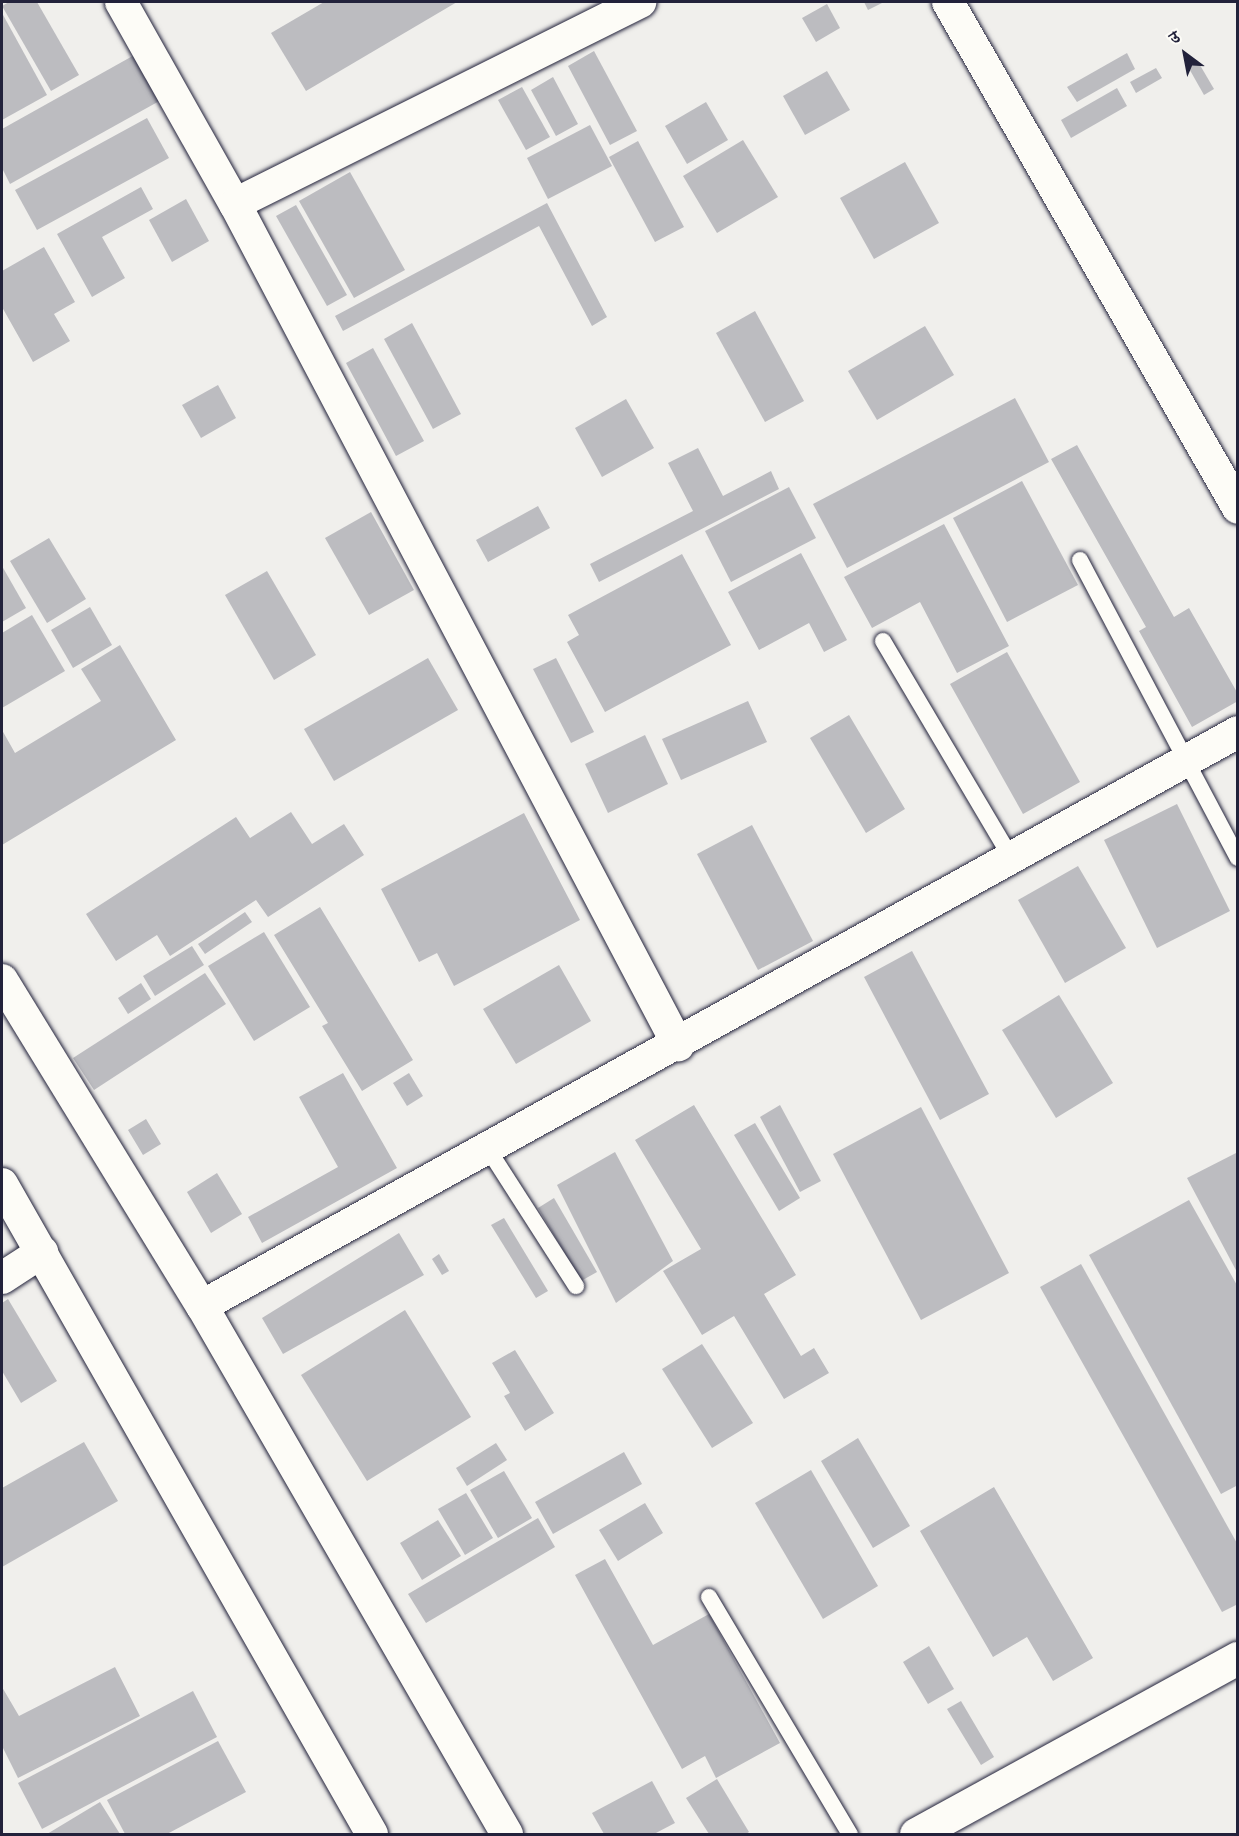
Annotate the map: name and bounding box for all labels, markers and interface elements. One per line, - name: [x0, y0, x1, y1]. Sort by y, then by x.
- north arrow: [1155, 24, 1215, 84]
- text: उ: [1165, 26, 1185, 50]

